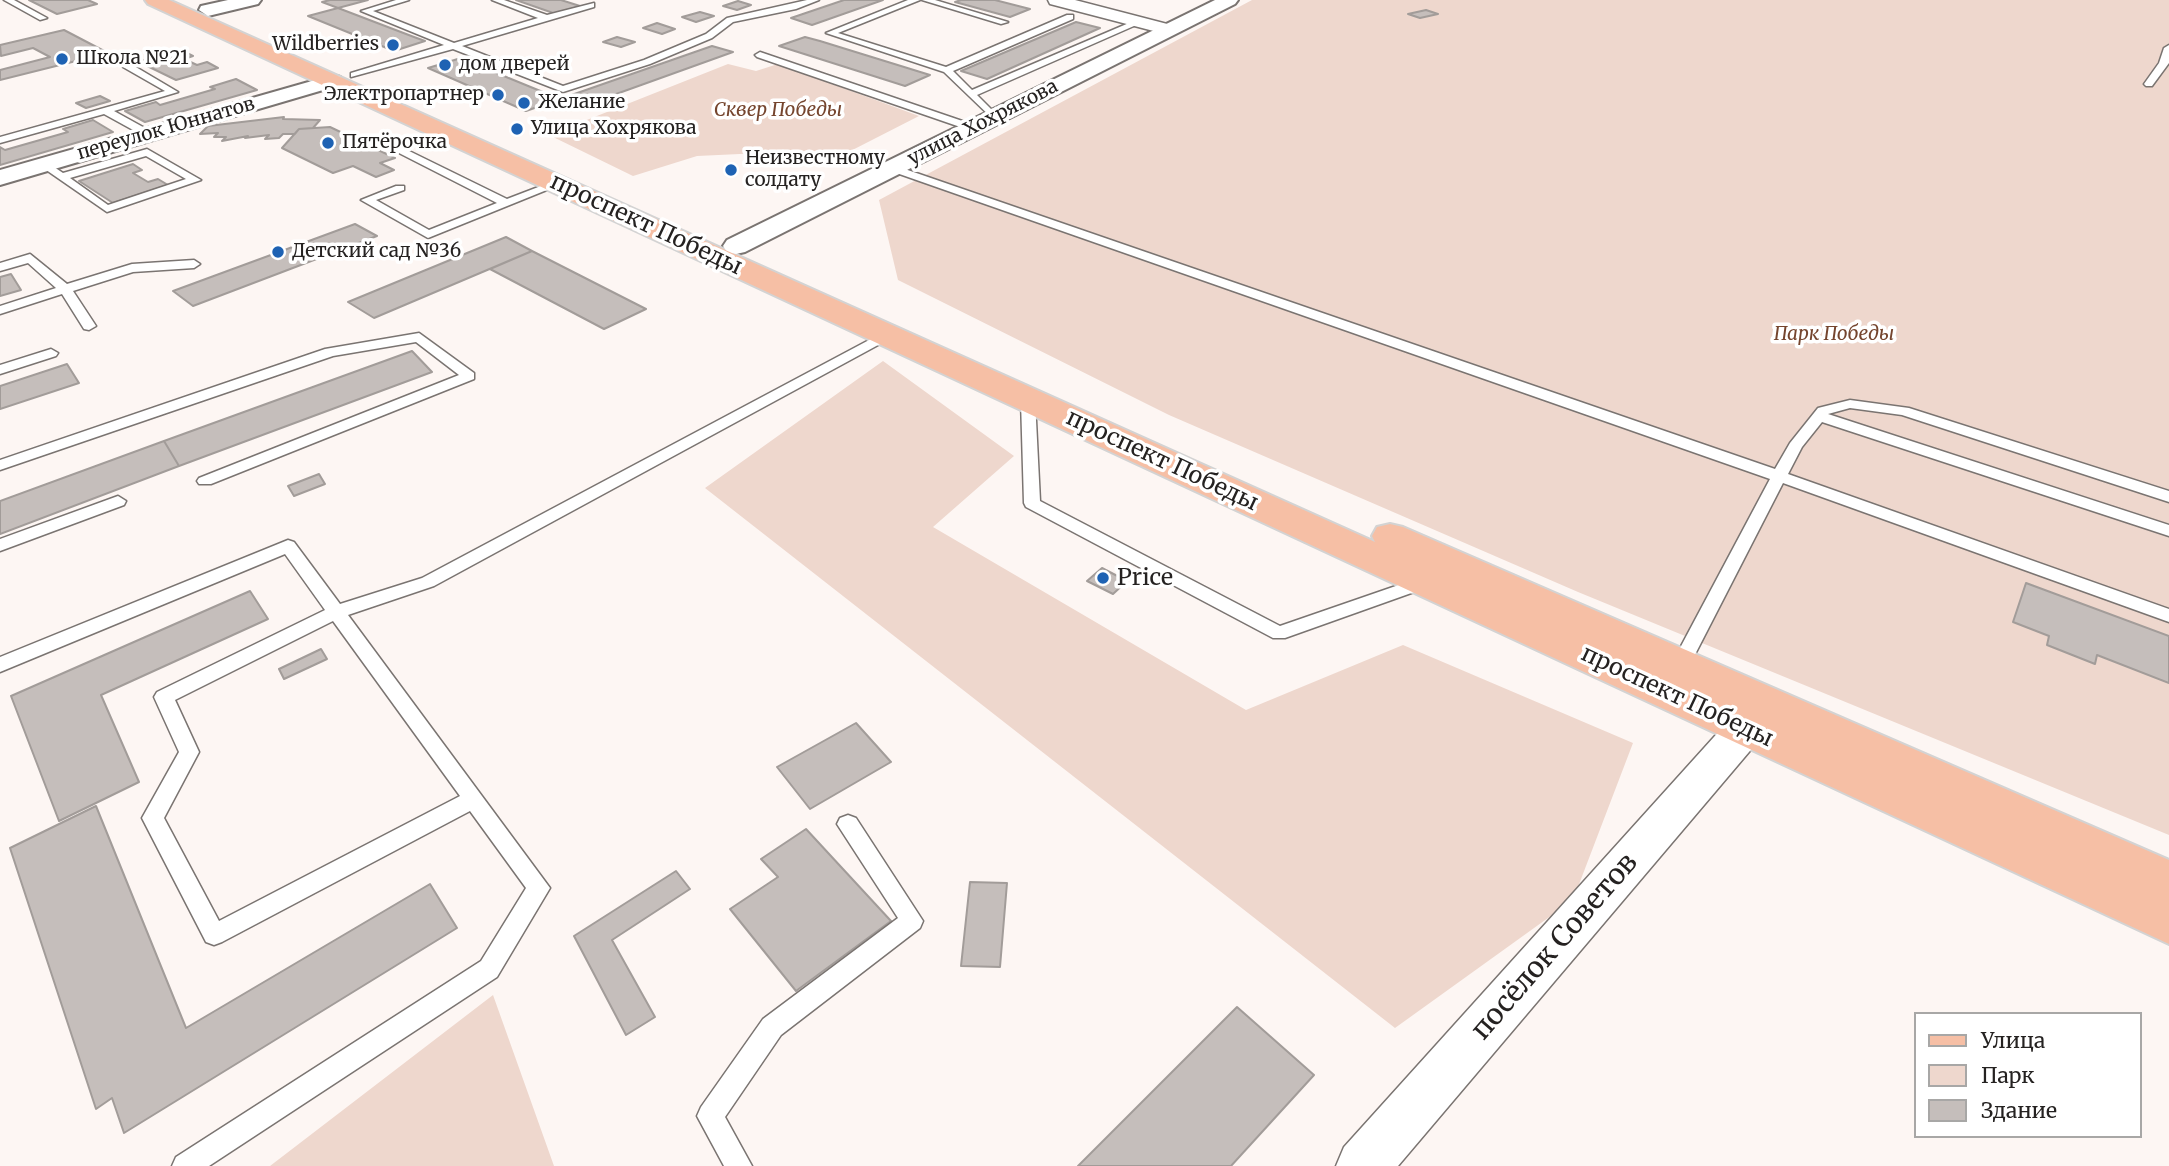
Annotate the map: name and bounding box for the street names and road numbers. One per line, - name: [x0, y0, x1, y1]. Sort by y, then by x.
- street label: улица Хохрякова: [904, 75, 1062, 171]
- street label: переулок Юннатов: [75, 93, 257, 165]
- street label: проспект Победы: [546, 168, 746, 282]
- street label: проспект Победы: [1062, 404, 1262, 518]
- street label: проспект Победы: [1577, 640, 1777, 754]
- street label: посёлок Советов: [1465, 847, 1645, 1047]

